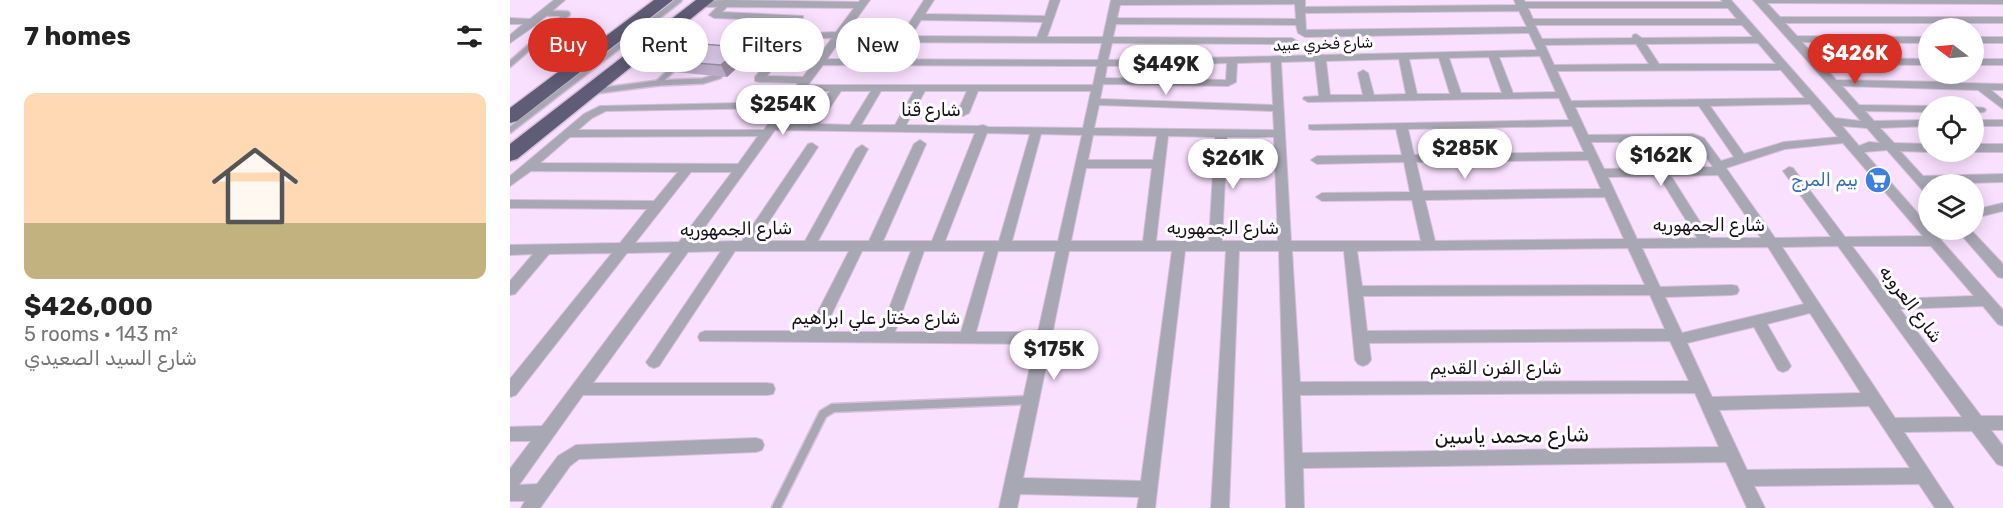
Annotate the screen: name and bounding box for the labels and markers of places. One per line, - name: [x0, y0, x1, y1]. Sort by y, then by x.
- pin: $426K: [1813, 34, 1897, 85]
- pin: $449K: [1124, 45, 1208, 96]
- pin: $254K: [741, 85, 825, 136]
- pin: $285K: [1423, 129, 1507, 180]
- pin: $162K: [1619, 136, 1703, 187]
- pin: $261K: [1191, 139, 1275, 190]
- supermarket icon: بيم المرج: [1863, 165, 1893, 195]
- place label: بيم المرج: [1791, 169, 1858, 192]
- pin: $175K: [1012, 330, 1096, 381]

